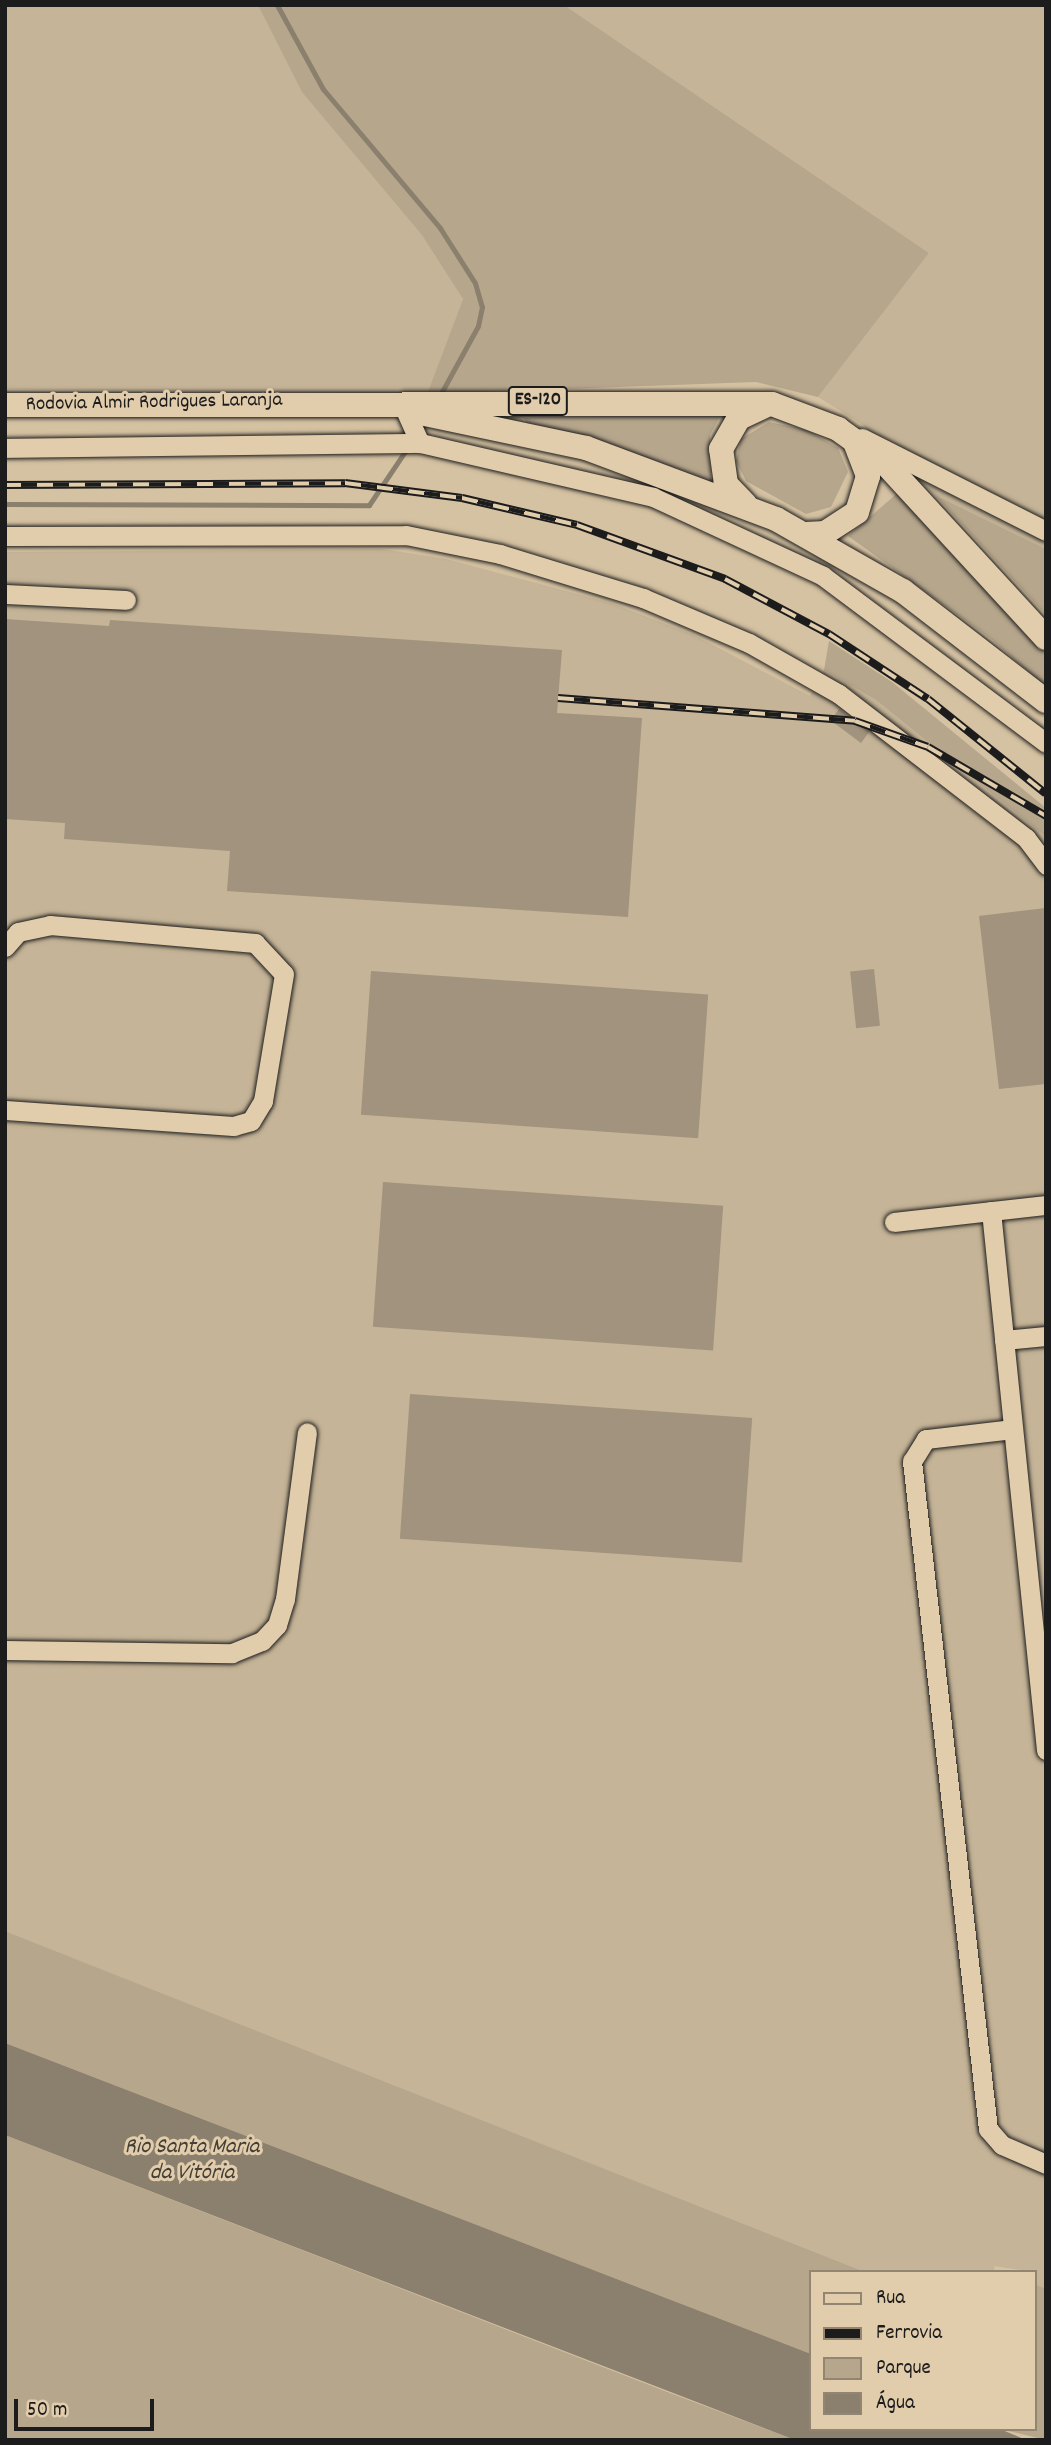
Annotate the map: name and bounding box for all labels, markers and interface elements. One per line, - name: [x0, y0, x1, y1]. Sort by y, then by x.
- road number: ES-120: [506, 386, 570, 416]
- street label: Rodovia Almir Rodrigues Laranja: [25, 388, 283, 418]
- water label: Rio Santa Maria da Vitória: [125, 2134, 259, 2188]
- legend: [810, 2270, 1037, 2431]
- text: Rua: [876, 2284, 905, 2314]
- text: Ferrovia: [876, 2319, 942, 2349]
- text: Parque: [876, 2354, 931, 2384]
- scale bar: [18, 2386, 158, 2430]
- text: Água: [876, 2389, 915, 2419]
- text: 50 m: [27, 2396, 67, 2426]

